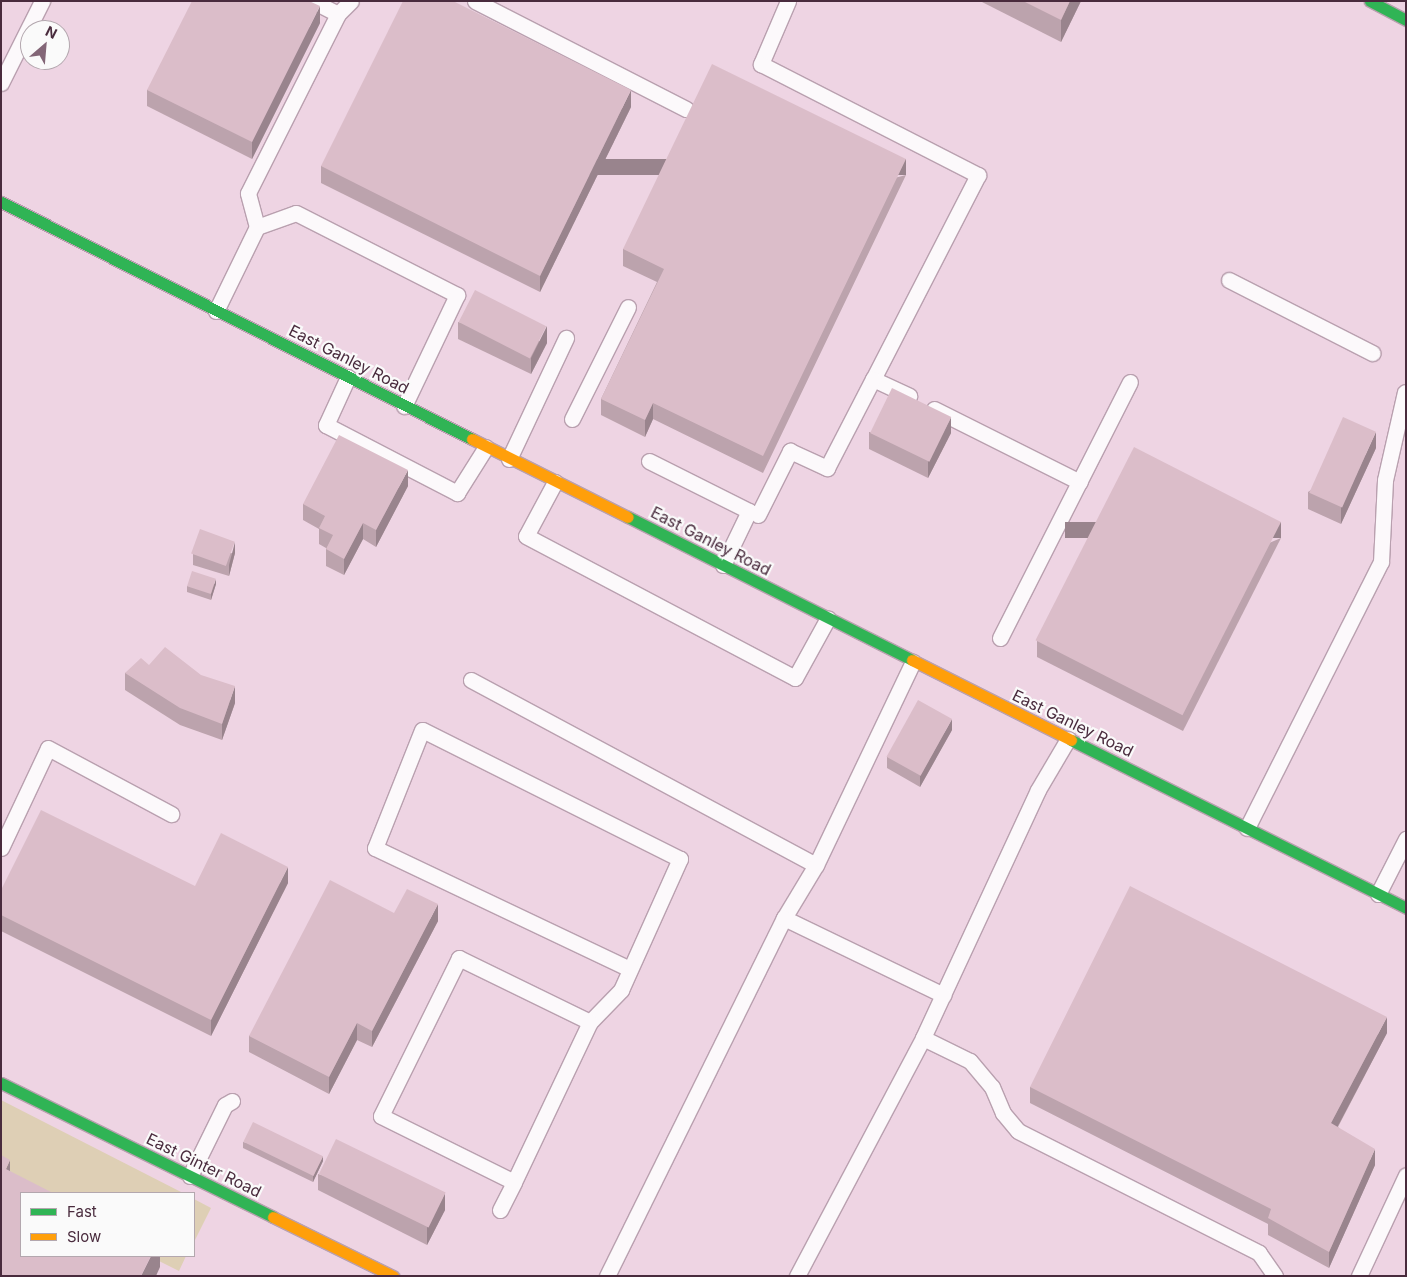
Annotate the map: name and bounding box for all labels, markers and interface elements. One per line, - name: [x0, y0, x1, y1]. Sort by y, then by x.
- north arrow: [20, 20, 70, 70]
- text: N: [43, 22, 60, 42]
- street label: East Ganley Road: [286, 320, 412, 398]
- street label: East Ganley Road: [648, 502, 774, 580]
- street label: East Ganley Road: [1009, 685, 1137, 761]
- street label: East Ginter Road: [143, 1129, 265, 1201]
- legend: [20, 1192, 195, 1257]
- text: Fast: [67, 1202, 97, 1221]
- text: Slow: [67, 1227, 101, 1246]

